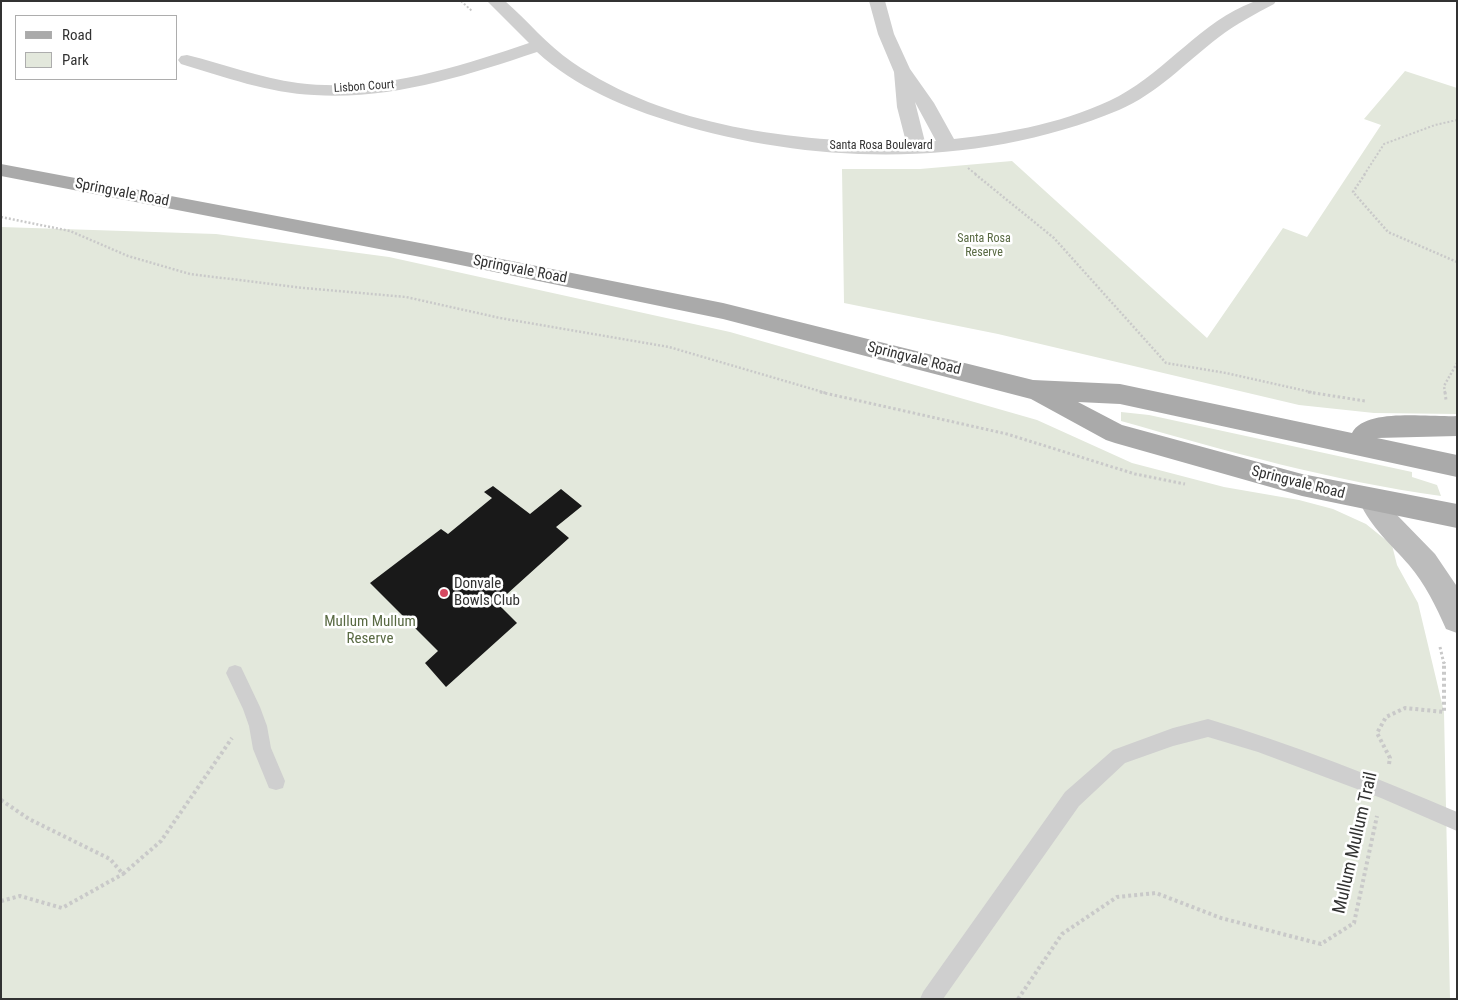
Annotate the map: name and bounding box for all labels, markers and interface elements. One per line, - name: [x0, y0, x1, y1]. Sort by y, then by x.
- legend: [15, 15, 178, 80]
- text: Road: [62, 26, 92, 44]
- text: Park: [62, 51, 89, 69]
- street label: Lisbon Court: [333, 78, 395, 96]
- street label: Santa Rosa Boulevard: [829, 139, 933, 153]
- street label: Springvale Road: [73, 175, 171, 211]
- park label: Santa Rosa Reserve: [957, 232, 1011, 260]
- street label: Springvale Road: [471, 252, 569, 288]
- street label: Springvale Road: [866, 339, 962, 379]
- street label: Springvale Road: [1250, 463, 1346, 503]
- place label: Donvale Bowls Club: [454, 575, 520, 610]
- marker: Donvale Bowls Club: [438, 587, 450, 599]
- park label: Mullum Mullum Reserve: [324, 613, 416, 648]
- street label: Mullum Mullum Trail: [1329, 770, 1383, 916]

